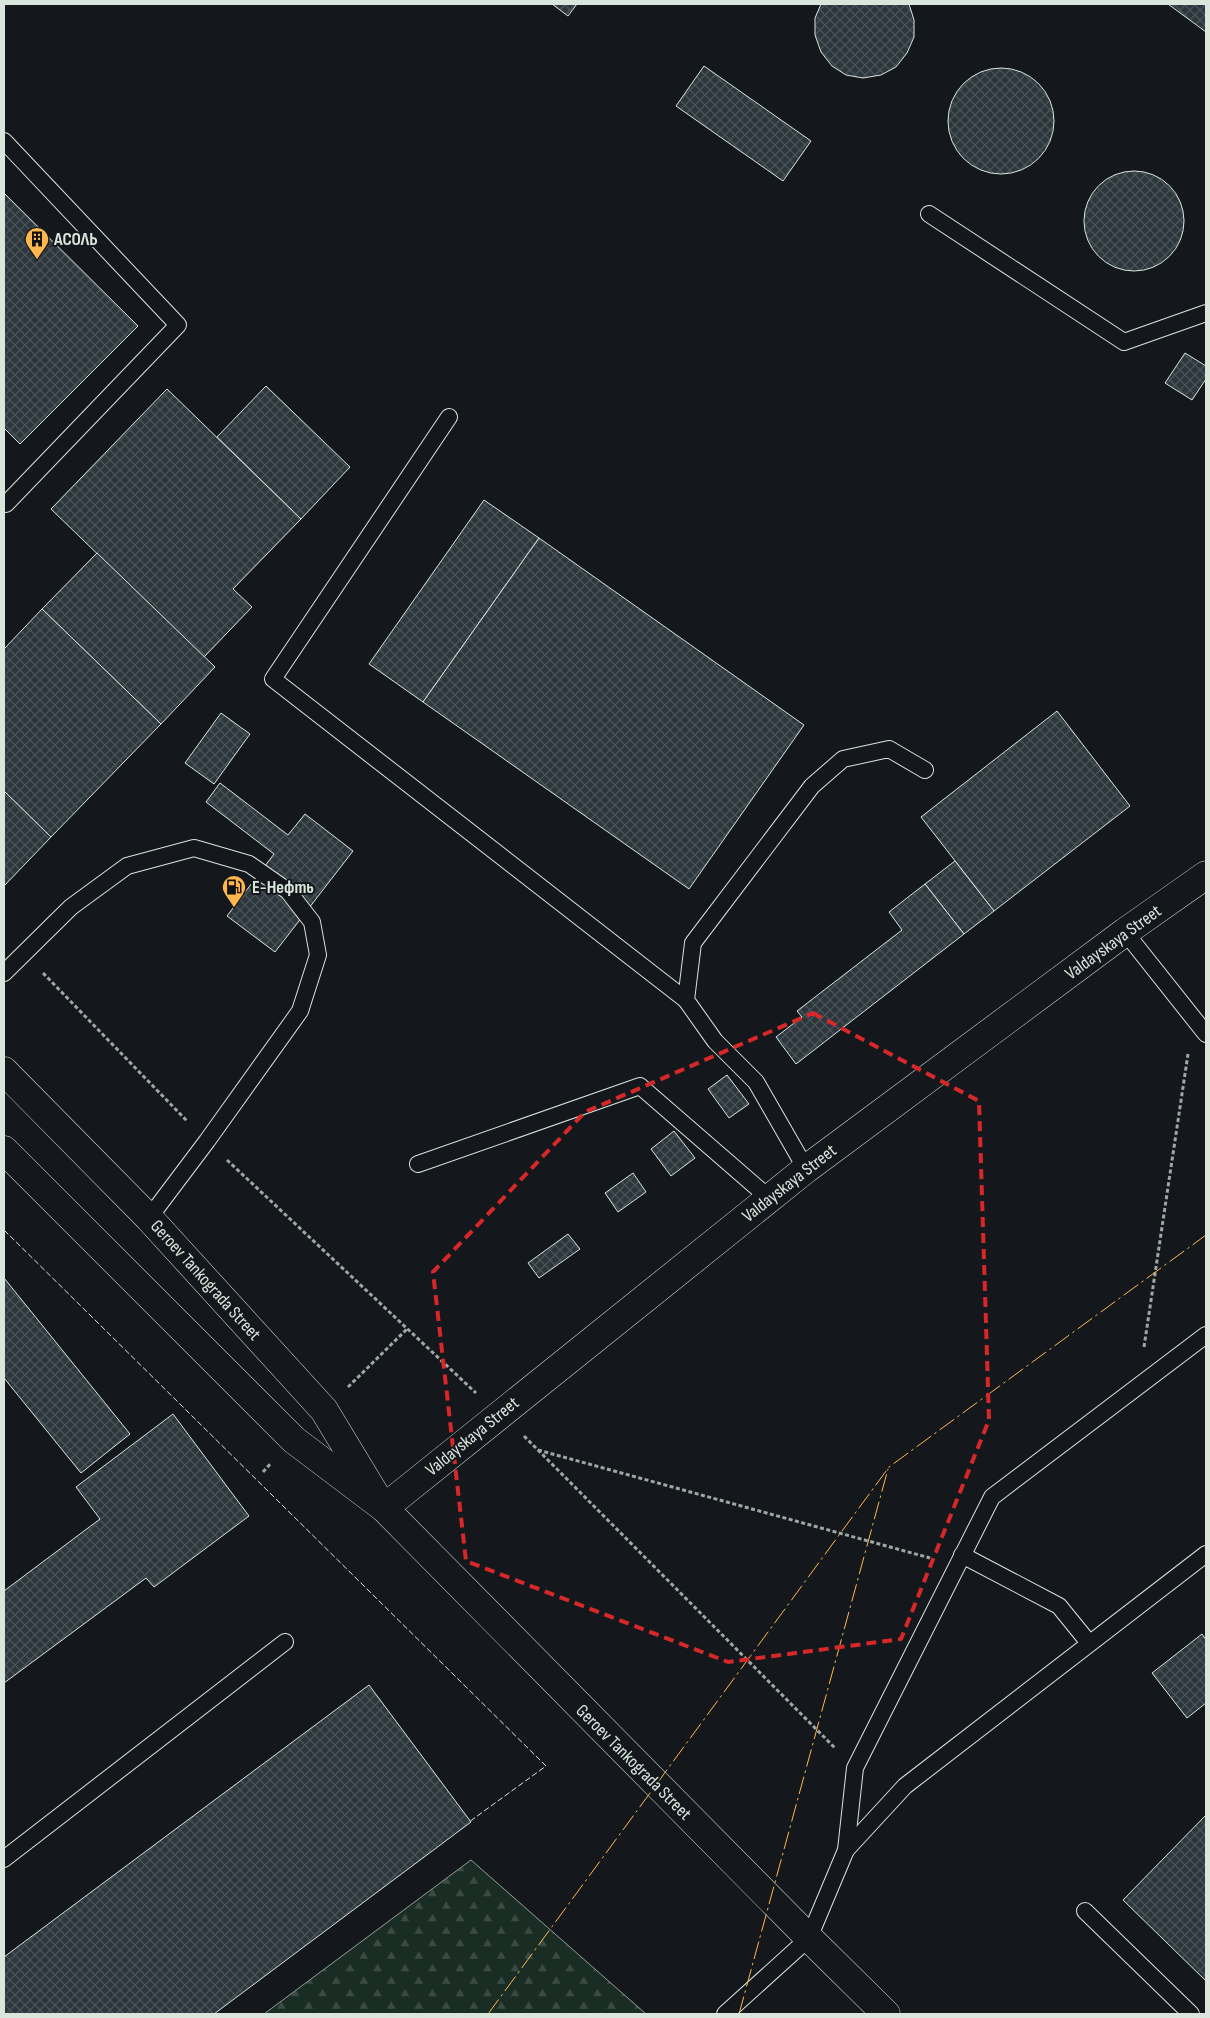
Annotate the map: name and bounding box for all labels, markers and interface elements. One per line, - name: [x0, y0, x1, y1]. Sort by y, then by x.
- building icon: АСОЛЬ: [24, 226, 50, 260]
- place label: АСОЛЬ: [53, 229, 98, 250]
- fuel station icon: E-Нефть: [221, 874, 247, 908]
- place label: E-Нефть: [252, 877, 314, 898]
- street label: Valdayskaya Street: [1061, 900, 1166, 984]
- street label: Valdayskaya Street: [738, 1140, 841, 1227]
- street label: Geroev Tankograda Street: [146, 1216, 265, 1345]
- street label: Valdayskaya Street: [422, 1392, 523, 1480]
- street label: Geroev Tankograda Street: [572, 1700, 696, 1825]

